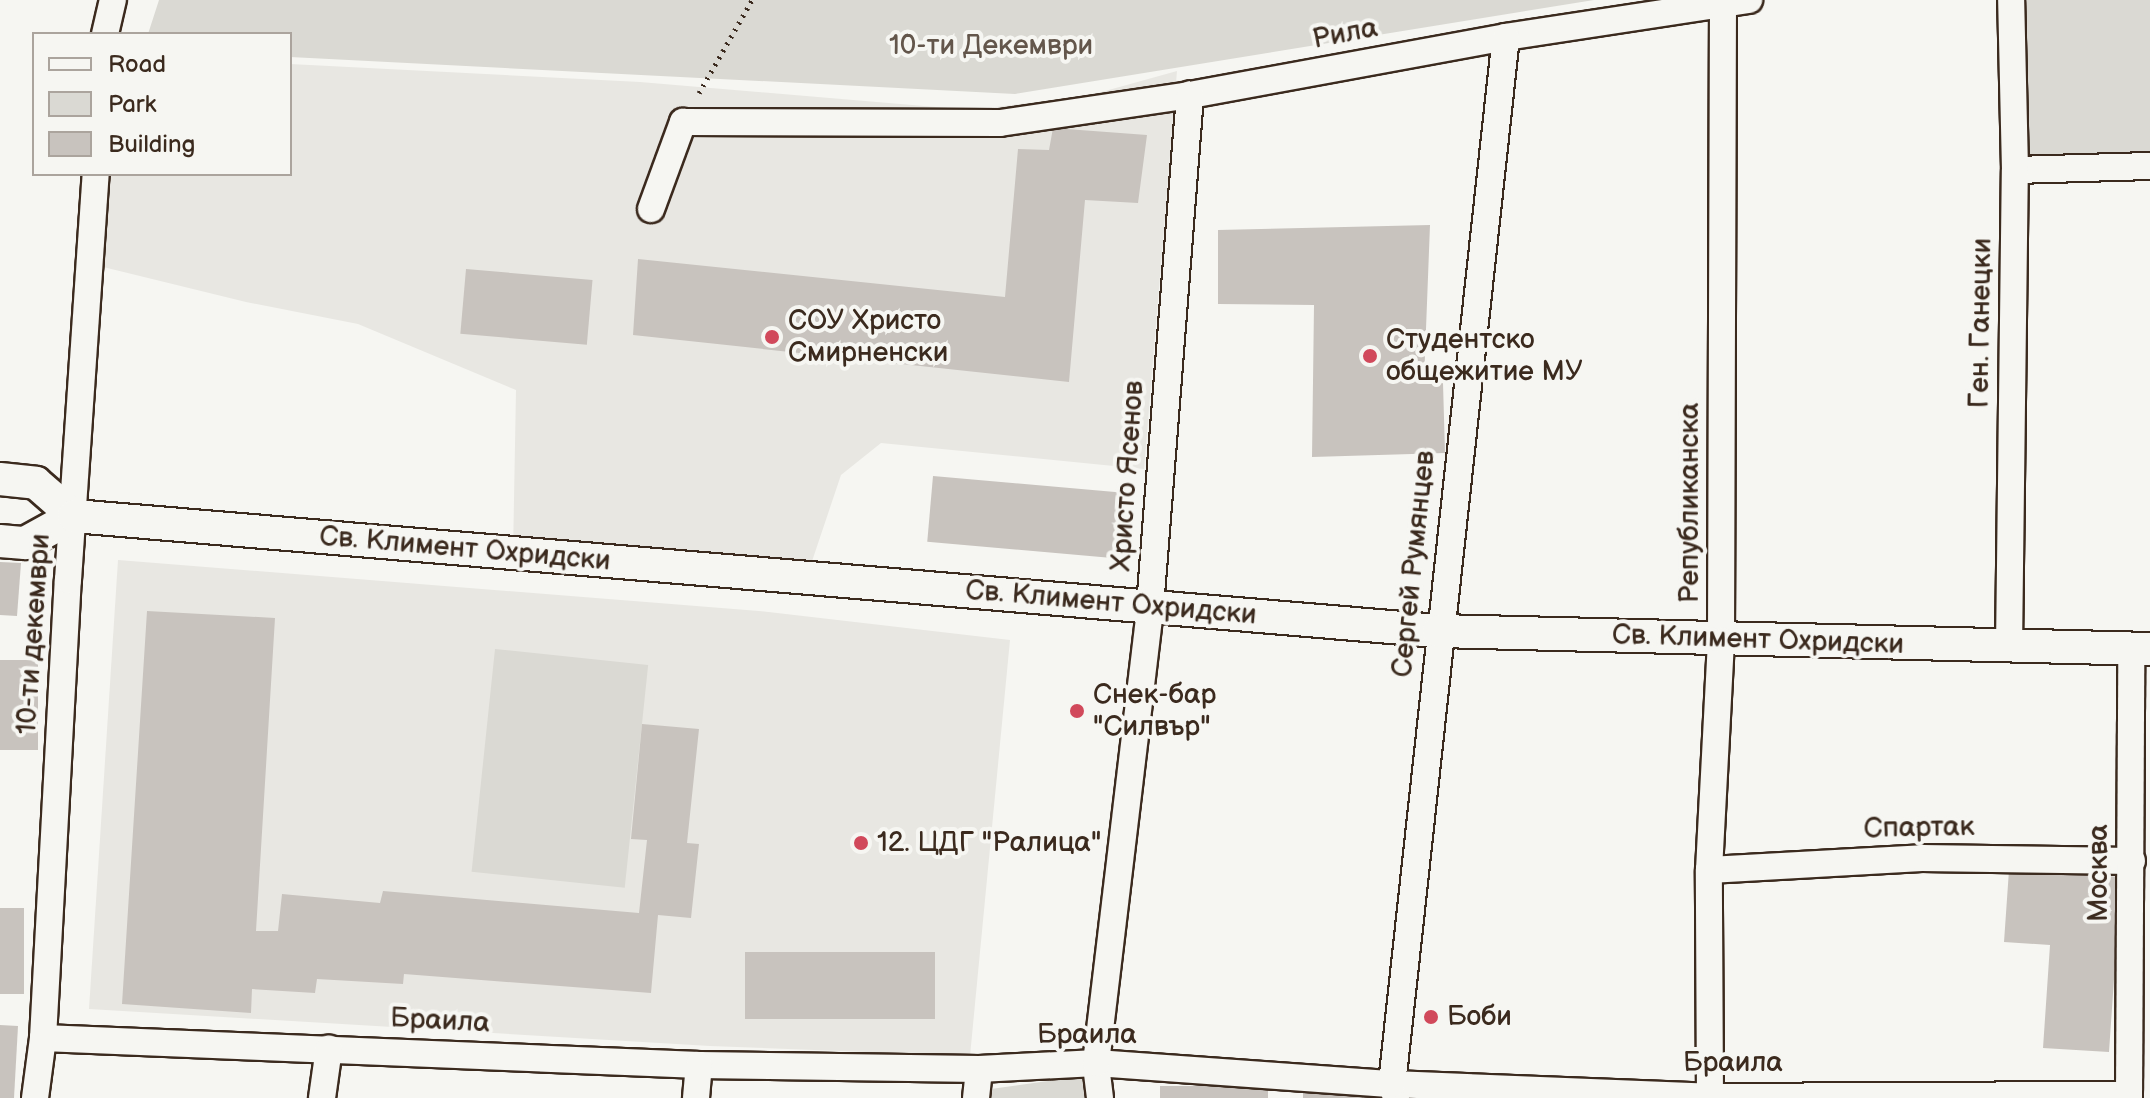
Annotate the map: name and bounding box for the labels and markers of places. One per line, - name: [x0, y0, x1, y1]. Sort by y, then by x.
- place label: СОУ Христо Смирненски: [788, 304, 948, 370]
- place label: Студентско общежитие МУ: [1386, 323, 1583, 389]
- marker: СОУ Христо Смирненски: [763, 328, 781, 346]
- marker: Студентско общежитие МУ: [1361, 347, 1379, 365]
- place label: Снек-бар "Силвър": [1093, 678, 1216, 744]
- marker: Снек-бар "Силвър": [1068, 702, 1086, 720]
- place label: 12. ЦДГ "Ралица": [877, 826, 1101, 860]
- marker: 12. ЦДГ "Ралица": [852, 834, 870, 852]
- place label: Боби: [1447, 1000, 1512, 1034]
- marker: Боби: [1422, 1008, 1440, 1026]

